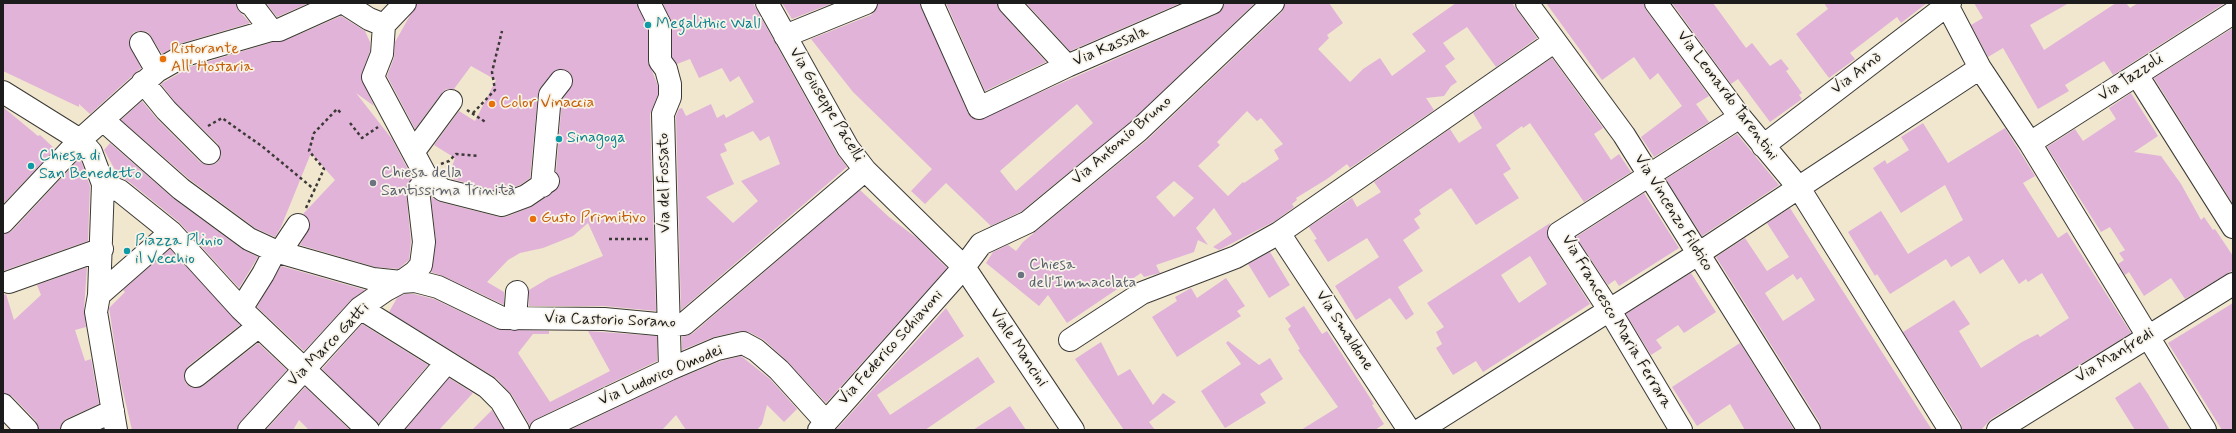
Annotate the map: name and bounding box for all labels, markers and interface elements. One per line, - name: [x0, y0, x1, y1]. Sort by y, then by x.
- place label: Megalithic Wall: [656, 15, 760, 35]
- marker: Megalithic Wall: [643, 20, 653, 30]
- street label: Via Kassala: [1070, 22, 1152, 72]
- street label: Via Leonardo Tarentini: [1672, 27, 1782, 165]
- place label: Ristorante All' Hostaria: [171, 40, 253, 78]
- street label: Via Giuseppe Pacelli: [784, 44, 868, 166]
- street label: Via Arnò: [1828, 49, 1886, 99]
- street label: Via Tazzoli: [2095, 50, 2167, 106]
- marker: Ristorante All' Hostaria: [158, 54, 168, 64]
- street label: Via Antonio Bruno: [1068, 92, 1176, 190]
- place label: Color Vinaccia: [500, 94, 594, 114]
- marker: Color Vinaccia: [487, 99, 497, 109]
- place label: Sinagoga: [567, 129, 625, 149]
- street label: Via del Fossato: [655, 133, 675, 233]
- marker: Sinagoga: [554, 134, 564, 144]
- place label: Chiesa di San Benedetto: [39, 147, 142, 185]
- street label: Via Vincenzo Filotico: [1629, 151, 1717, 275]
- marker: Chiesa di San Benedetto: [26, 161, 36, 171]
- place label: Chiesa della Santissima Trinità: [381, 164, 515, 202]
- marker: Chiesa della Santissima Trinità: [368, 178, 378, 188]
- place label: Gusto Primitivo: [541, 209, 646, 229]
- marker: Gusto Primitivo: [528, 214, 538, 224]
- place label: Piazza Plinio il Vecchio: [135, 232, 223, 270]
- street label: Via Francesco Maria Ferrara: [1556, 232, 1676, 412]
- marker: Piazza Plinio il Vecchio: [122, 246, 132, 256]
- place label: Chiesa dell'Immacolata: [1029, 256, 1136, 294]
- marker: Chiesa dell'Immacolata: [1016, 270, 1026, 280]
- street label: Via Federico Schiavoni: [834, 287, 948, 409]
- street label: Via Smaldone: [1311, 287, 1377, 375]
- street label: Via Marco Gatti: [284, 299, 374, 391]
- street label: Viale Mancini: [985, 305, 1051, 391]
- street label: Via Castorio Sorano: [544, 309, 676, 333]
- street label: Via Manfredi: [2072, 324, 2158, 388]
- street label: Via Ludovico Omodei: [596, 341, 726, 411]

